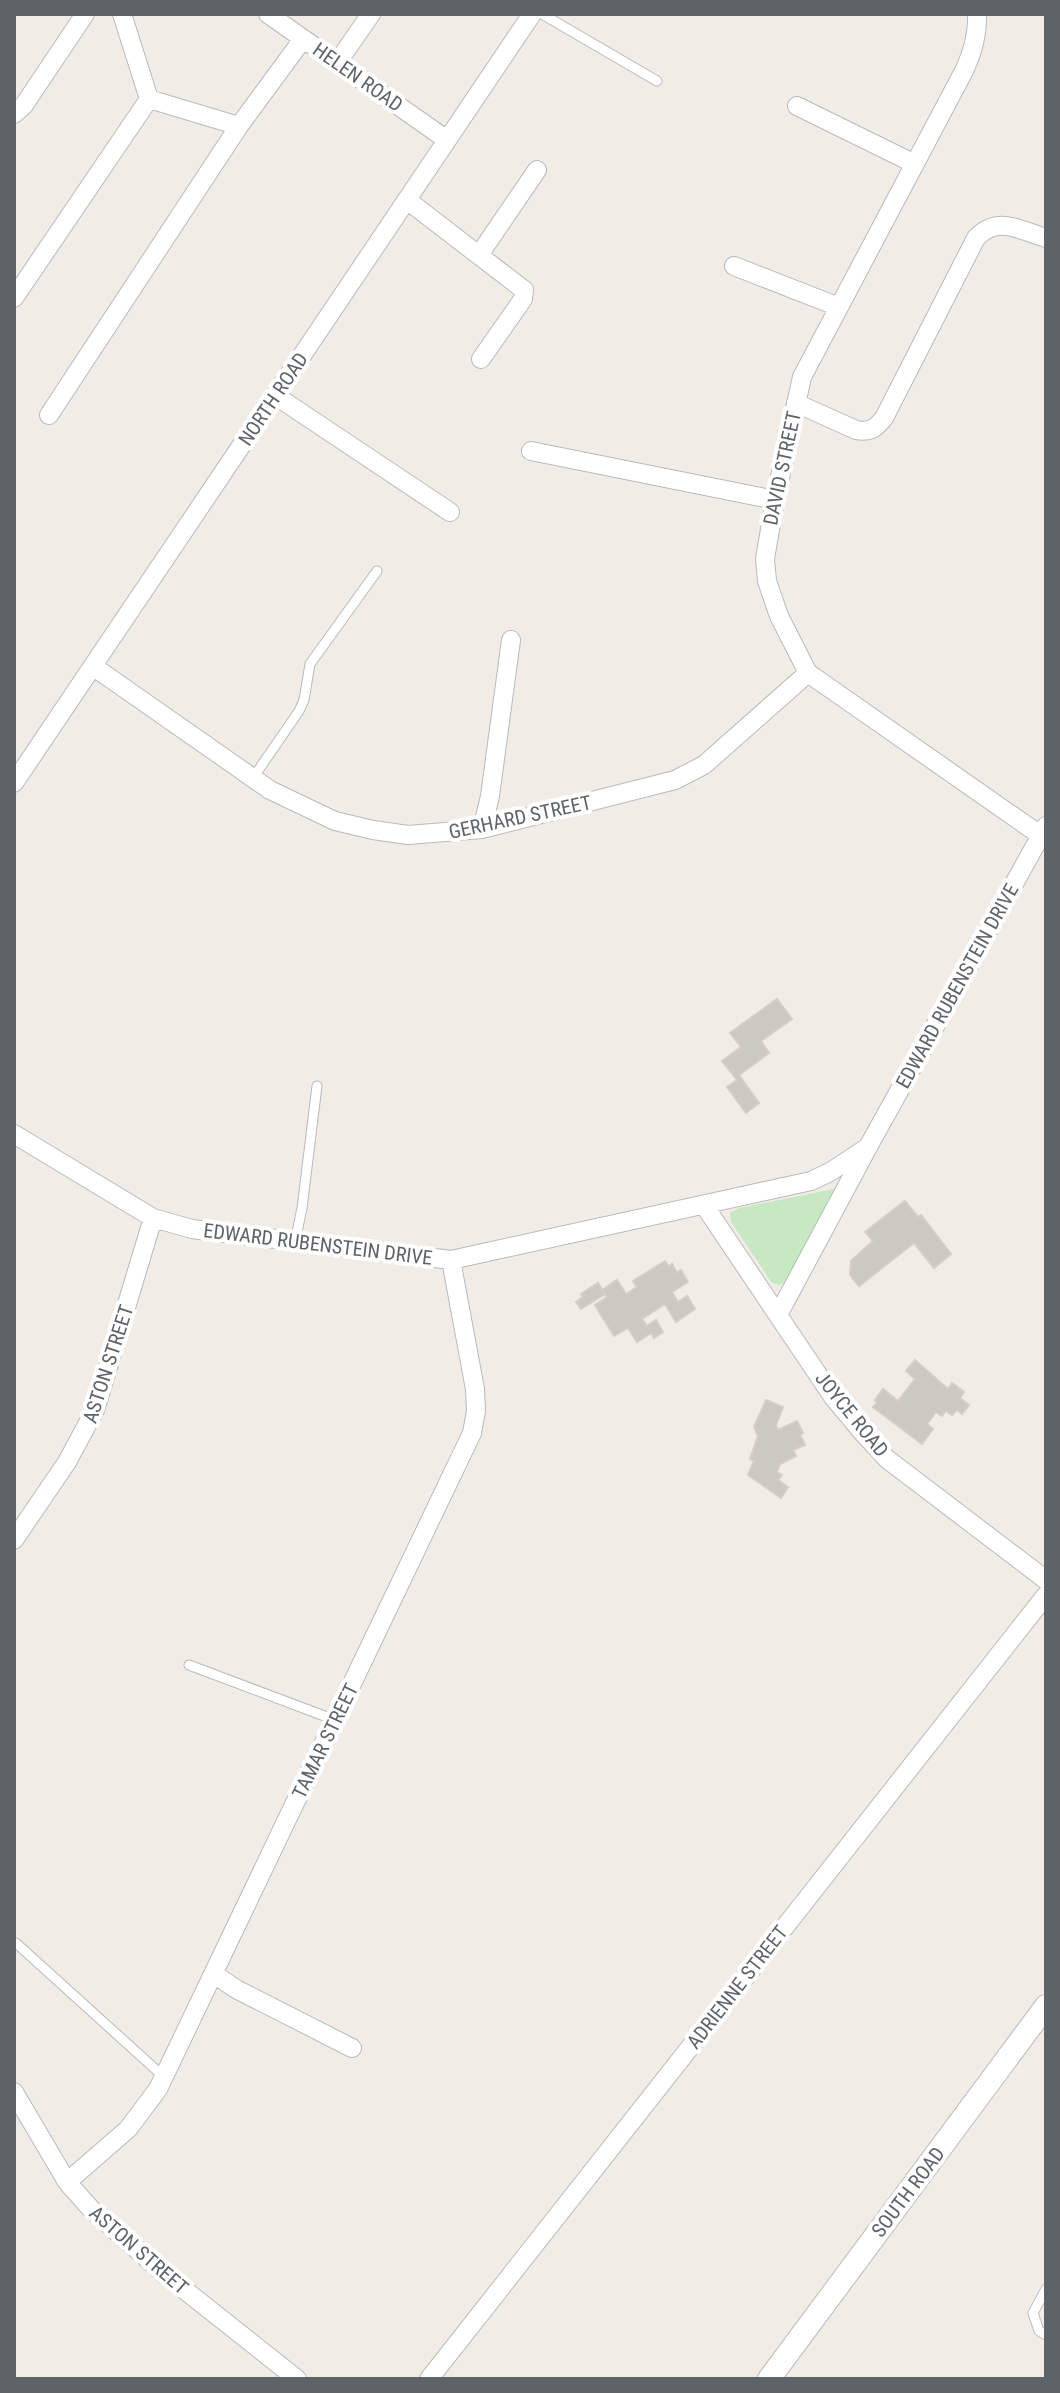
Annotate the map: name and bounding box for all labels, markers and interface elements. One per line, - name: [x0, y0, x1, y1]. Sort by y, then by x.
- street label: HELEN ROAD: [308, 37, 408, 117]
- street label: NORTH ROAD: [233, 348, 313, 450]
- street label: DAVID STREET: [758, 409, 806, 527]
- street label: GERHARD STREET: [447, 790, 593, 844]
- street label: EDWARD RUBENSTEIN DRIVE: [891, 879, 1023, 1093]
- street label: EDWARD RUBENSTEIN DRIVE: [202, 1218, 434, 1270]
- street label: ASTON STREET: [78, 1302, 138, 1426]
- street label: JOYCE ROAD: [810, 1367, 894, 1461]
- street label: TAMAR STREET: [287, 1680, 363, 1802]
- street label: ADRIENNE STREET: [681, 1921, 793, 2053]
- street label: SOUTH ROAD: [866, 2142, 950, 2242]
- street label: ASTON STREET: [85, 2201, 193, 2299]

